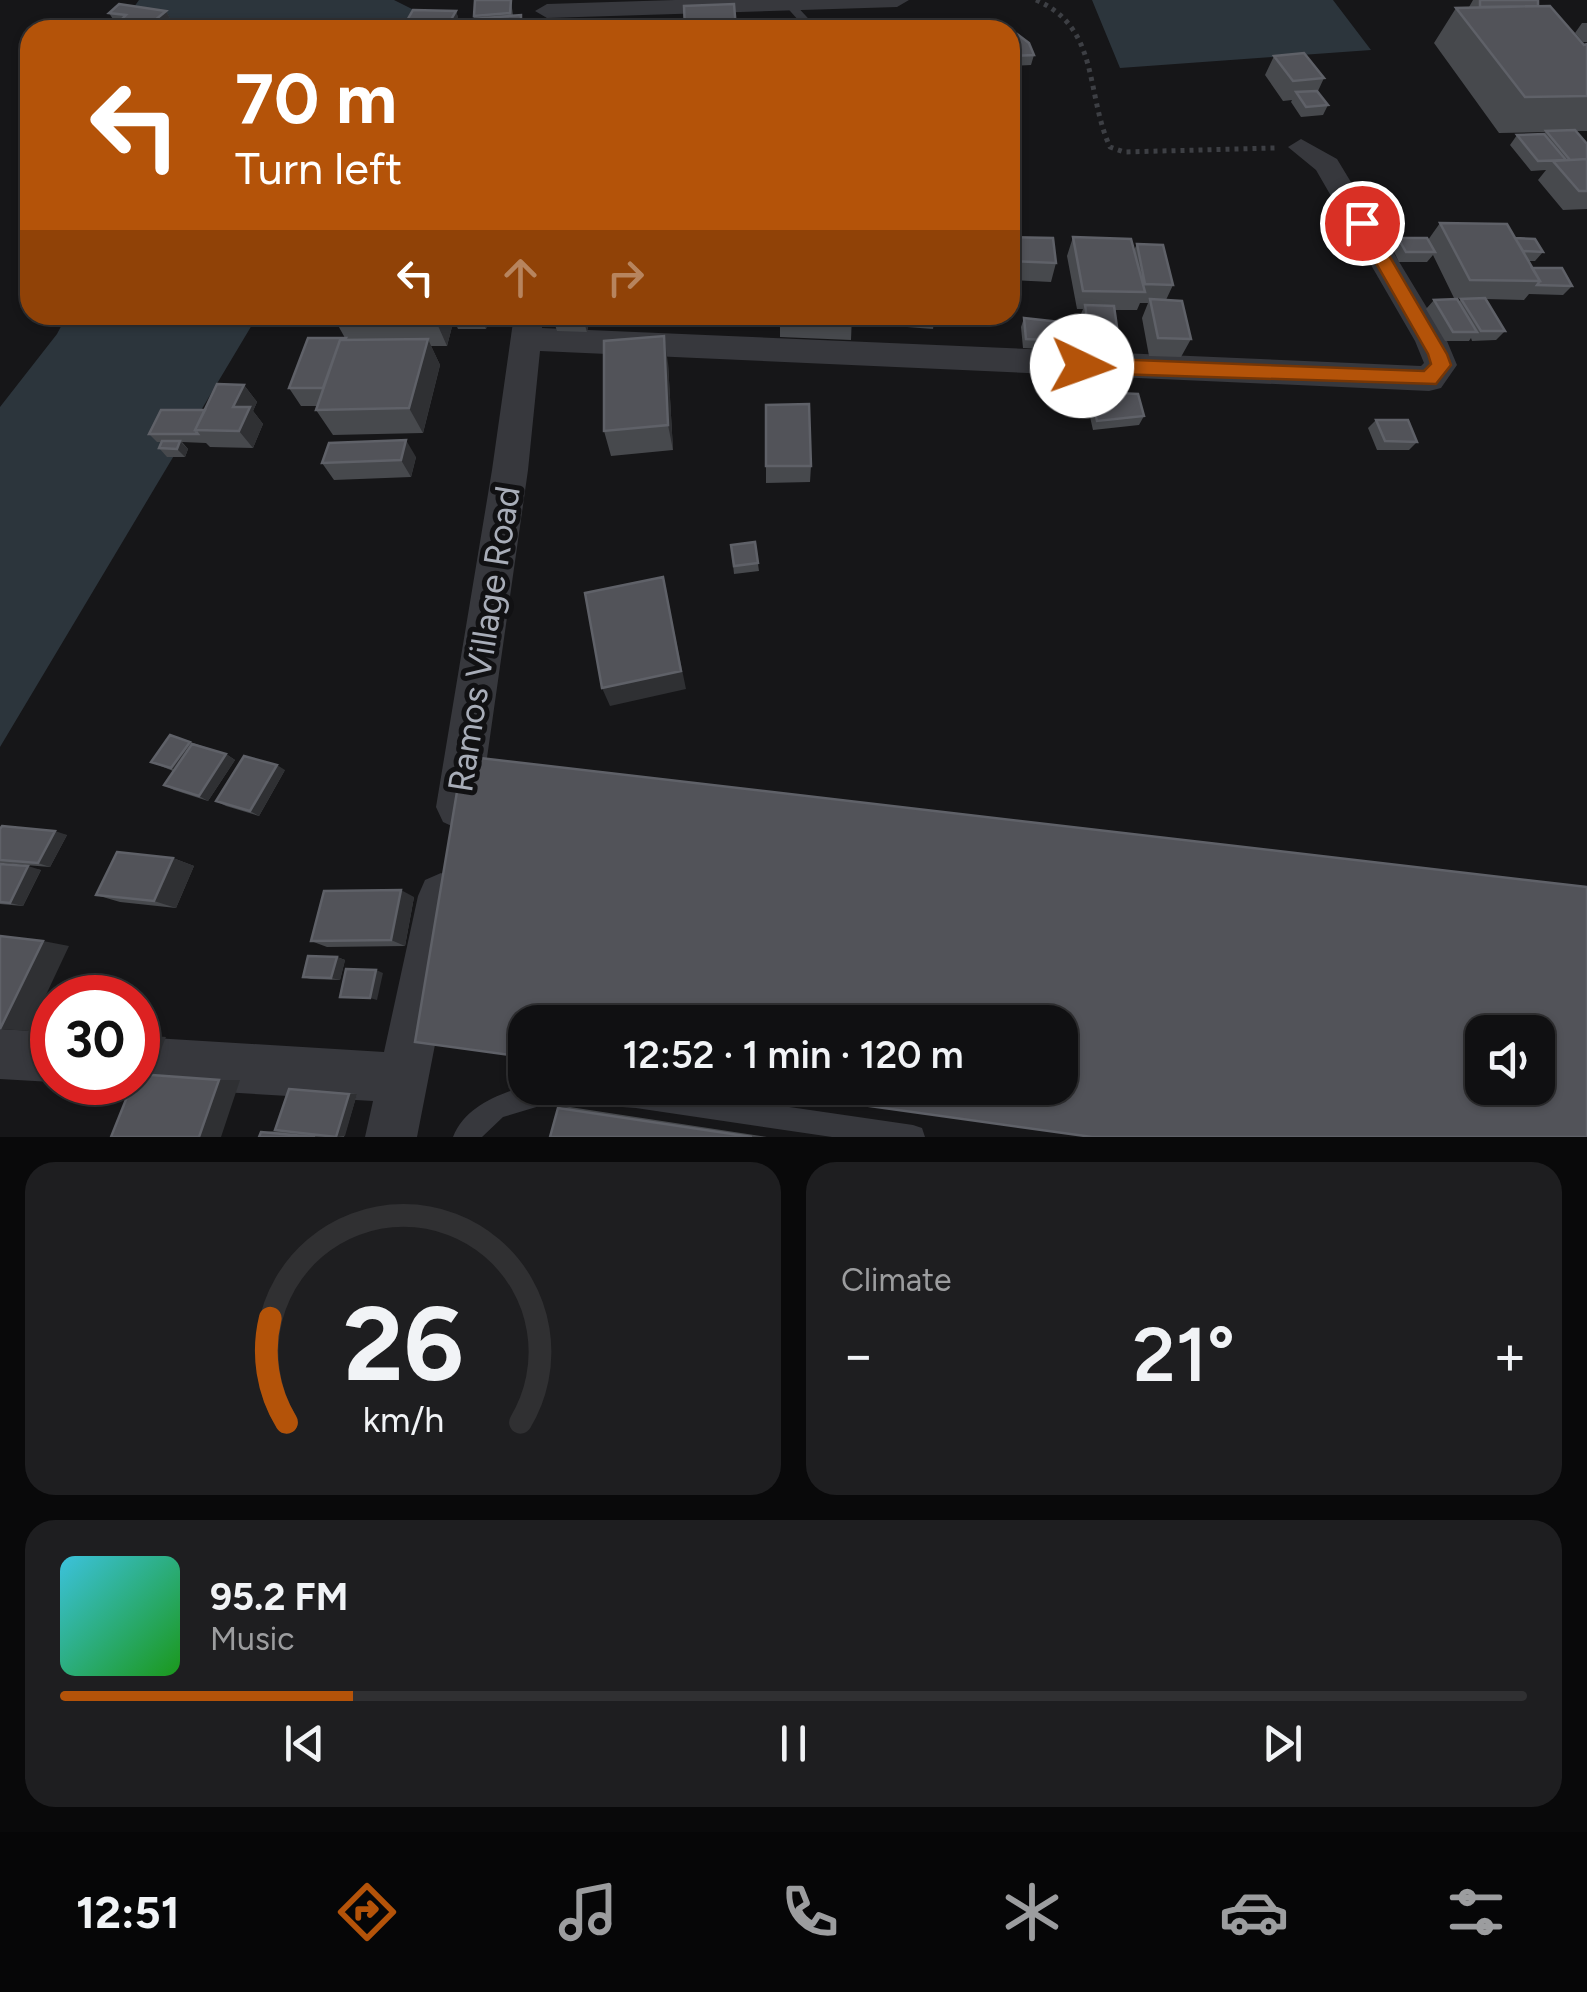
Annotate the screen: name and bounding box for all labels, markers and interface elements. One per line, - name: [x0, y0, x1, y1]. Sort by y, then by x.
- text: 70 m: [235, 56, 397, 141]
- icon: left: [70, 60, 200, 190]
- text: Turn left: [235, 141, 402, 195]
- pin: [1320, 181, 1405, 266]
- icon: arrive: [1335, 196, 1390, 251]
- icon: left: [388, 250, 443, 305]
- icon: ahead: [493, 250, 548, 305]
- icon: right: [598, 250, 653, 305]
- position arrow: [1030, 314, 1134, 418]
- street label: Ramos Village Road: [439, 483, 529, 795]
- speed limit sign: 30: [30, 975, 160, 1105]
- map controls: [1465, 1015, 1555, 1105]
- button: sound: [1465, 1015, 1555, 1105]
- text: 12:52 · 1 min · 120 m: [622, 1032, 964, 1078]
- text: Climate: [841, 1261, 952, 1299]
- text: 26: [343, 1281, 463, 1406]
- text: 21°: [1133, 1310, 1235, 1400]
- text: −: [841, 1322, 875, 1388]
- text: +: [1493, 1322, 1527, 1388]
- text: km/h: [362, 1398, 444, 1441]
- text: 95.2 FM: [210, 1574, 348, 1620]
- text: Music: [210, 1620, 295, 1658]
- icon: previous: [277, 1716, 332, 1771]
- icon: pause: [766, 1716, 821, 1771]
- icon: next: [1255, 1716, 1310, 1771]
- icon: directions: [332, 1877, 402, 1947]
- icon: music: [553, 1877, 623, 1947]
- icon: phone: [775, 1877, 845, 1947]
- icon: climate: [997, 1877, 1067, 1947]
- icon: car: [1219, 1877, 1289, 1947]
- icon: filters: [1441, 1877, 1511, 1947]
- text: 12:51: [76, 1885, 180, 1939]

